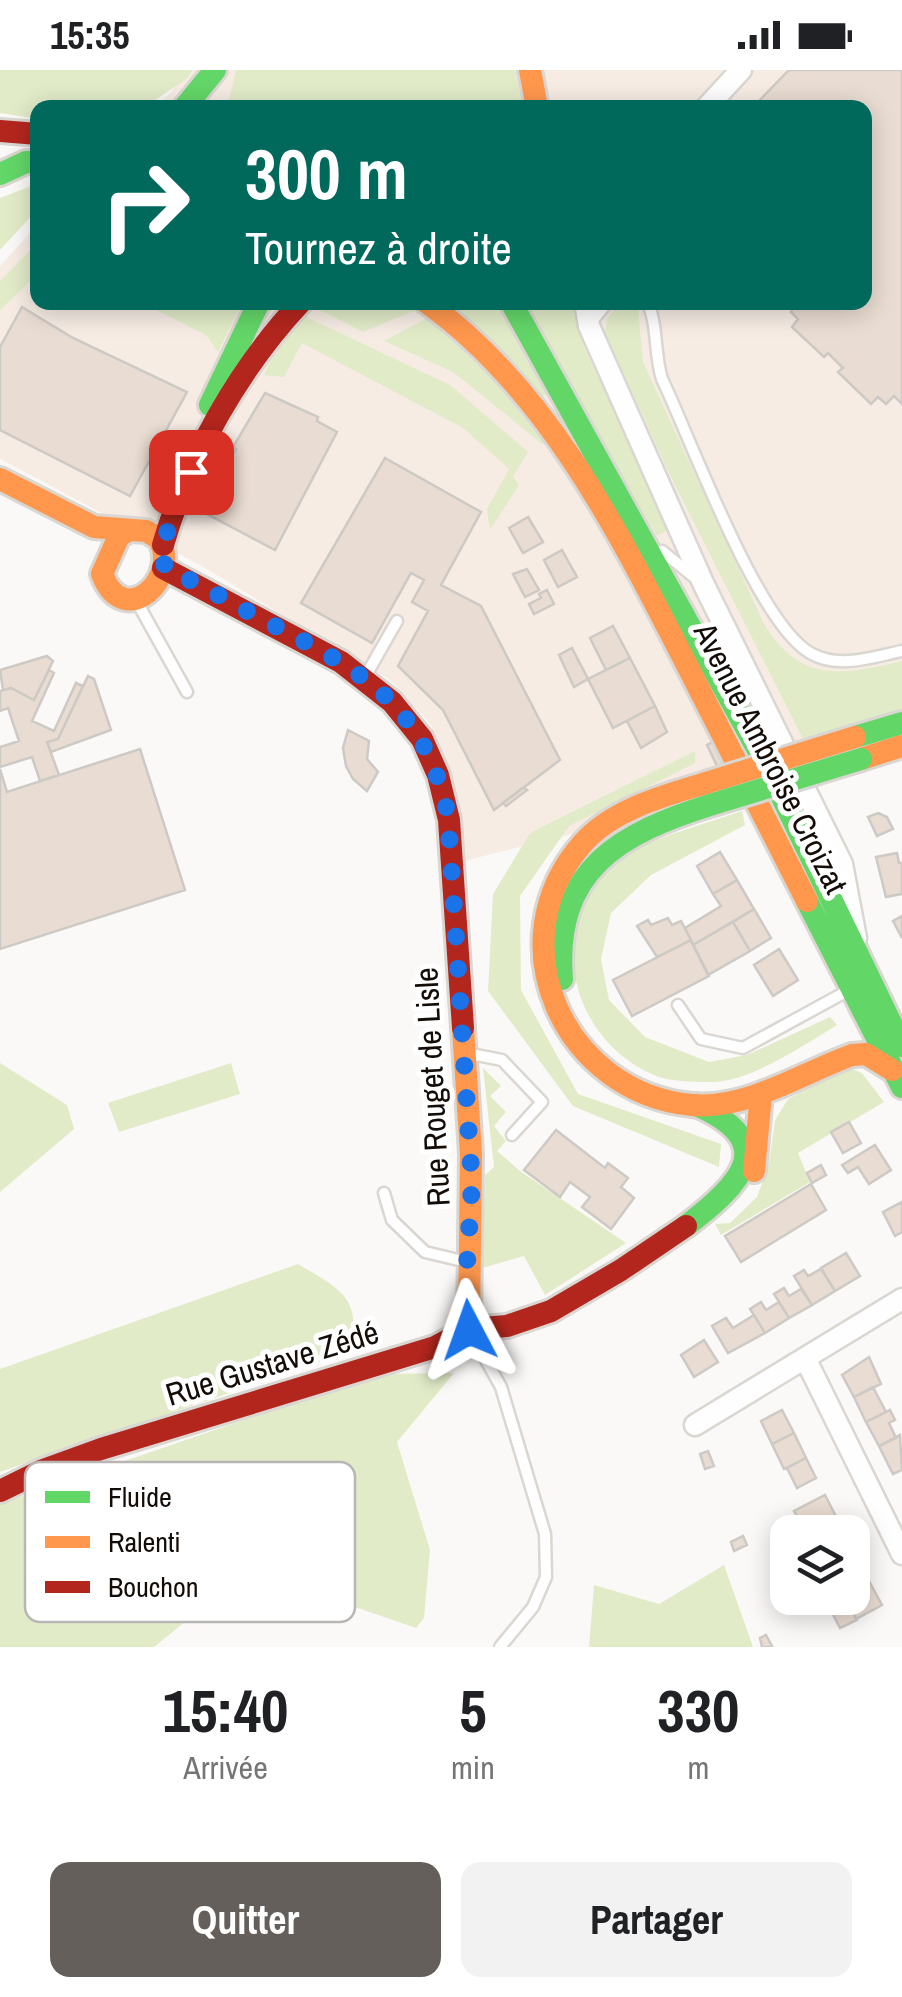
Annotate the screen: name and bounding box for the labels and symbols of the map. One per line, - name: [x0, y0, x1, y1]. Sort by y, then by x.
- pin: [149, 430, 234, 515]
- street label: Avenue Ambroise Croizat: [684, 614, 858, 901]
- street label: Rue Rouget de Lisle: [404, 966, 460, 1208]
- position arrow: [417, 1278, 521, 1382]
- street label: Rue Gustave Zédé: [160, 1310, 384, 1416]
- legend: [25, 1462, 355, 1622]
- text: Fluide: [108, 1478, 172, 1516]
- text: Ralenti: [108, 1523, 181, 1561]
- text: Bouchon: [108, 1568, 199, 1606]

